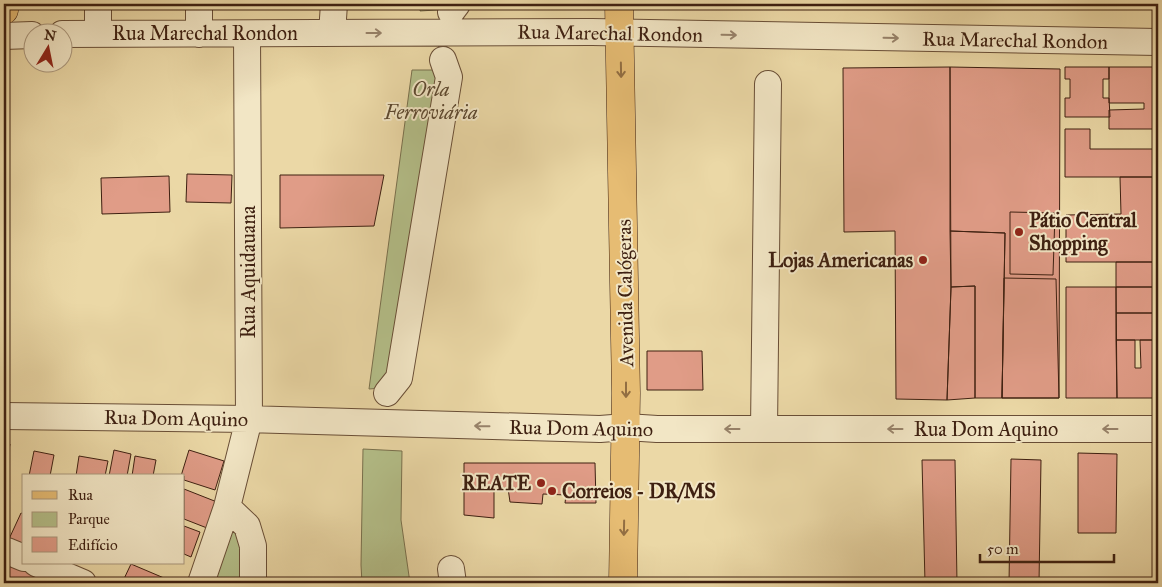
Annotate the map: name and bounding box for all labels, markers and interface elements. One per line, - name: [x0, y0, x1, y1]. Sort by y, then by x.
- street label: Rua Marechal Rondon: [517, 19, 703, 47]
- street label: Rua Marechal Rondon: [112, 21, 298, 45]
- north arrow: [22, 22, 72, 72]
- text: N: [43, 26, 58, 45]
- street label: Rua Marechal Rondon: [922, 26, 1108, 54]
- one-way arrow: [365, 28, 381, 38]
- one-way arrow: [720, 30, 736, 40]
- one-way arrow: [883, 33, 899, 42]
- one-way arrow: [616, 62, 626, 78]
- park label: Orla Ferroviária: [383, 77, 478, 124]
- street label: Rua Aquidauana: [236, 205, 261, 339]
- place label: Pátio Central Shopping: [1029, 208, 1137, 256]
- street label: Avenida Calógeras: [612, 219, 639, 368]
- marker: Pátio Central Shopping: [1013, 226, 1025, 238]
- place label: Lojas Americanas: [768, 248, 914, 273]
- marker: Lojas Americanas: [917, 254, 929, 266]
- one-way arrow: [621, 382, 631, 398]
- street label: Rua Dom Aquino: [104, 405, 248, 432]
- street label: Rua Dom Aquino: [509, 415, 653, 442]
- street label: Rua Dom Aquino: [914, 417, 1058, 442]
- one-way arrow: [474, 421, 490, 431]
- one-way arrow: [724, 424, 740, 434]
- one-way arrow: [887, 424, 903, 434]
- one-way arrow: [1102, 424, 1118, 434]
- place label: REATE: [462, 471, 532, 495]
- legend: [22, 474, 185, 564]
- marker: REATE: [535, 477, 547, 489]
- place label: Correios - DR/MS: [562, 479, 716, 503]
- marker: Correios - DR/MS: [546, 485, 558, 497]
- text: Rua: [68, 486, 93, 504]
- text: Parque: [68, 510, 110, 529]
- one-way arrow: [619, 520, 629, 536]
- scale bar: [980, 532, 1113, 564]
- text: Edifício: [68, 536, 118, 554]
- text: 50 m: [987, 540, 1019, 558]

